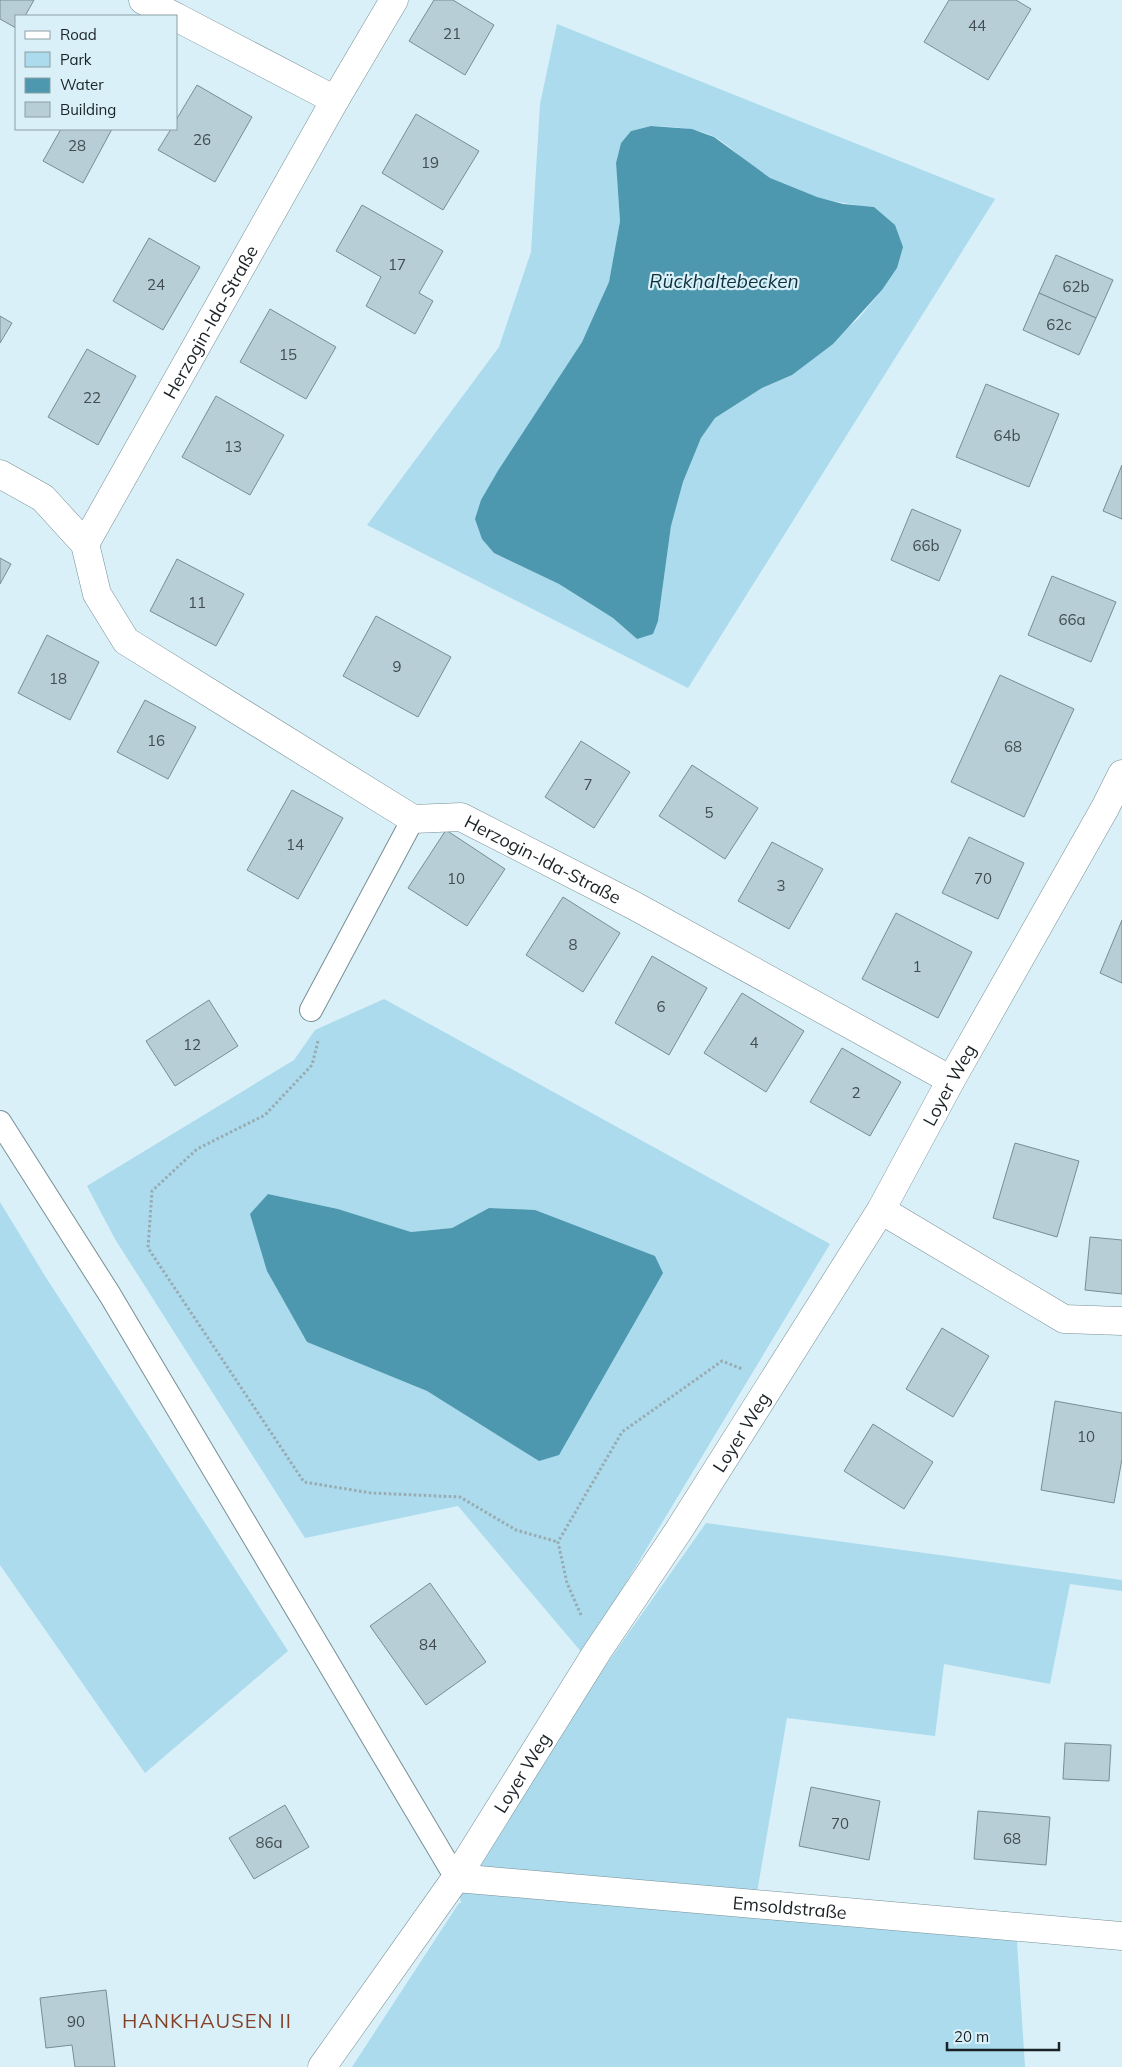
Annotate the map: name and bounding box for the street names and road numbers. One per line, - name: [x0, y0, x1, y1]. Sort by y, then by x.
- street label: Herzogin-Ida-Straße: [158, 241, 262, 403]
- street label: Herzogin-Ida-Straße: [461, 809, 625, 909]
- street label: Loyer Weg: [917, 1040, 981, 1130]
- street label: Loyer Weg: [707, 1388, 775, 1476]
- street label: Loyer Weg: [488, 1728, 555, 1817]
- street label: Emsoldstraße: [732, 1891, 848, 1923]

